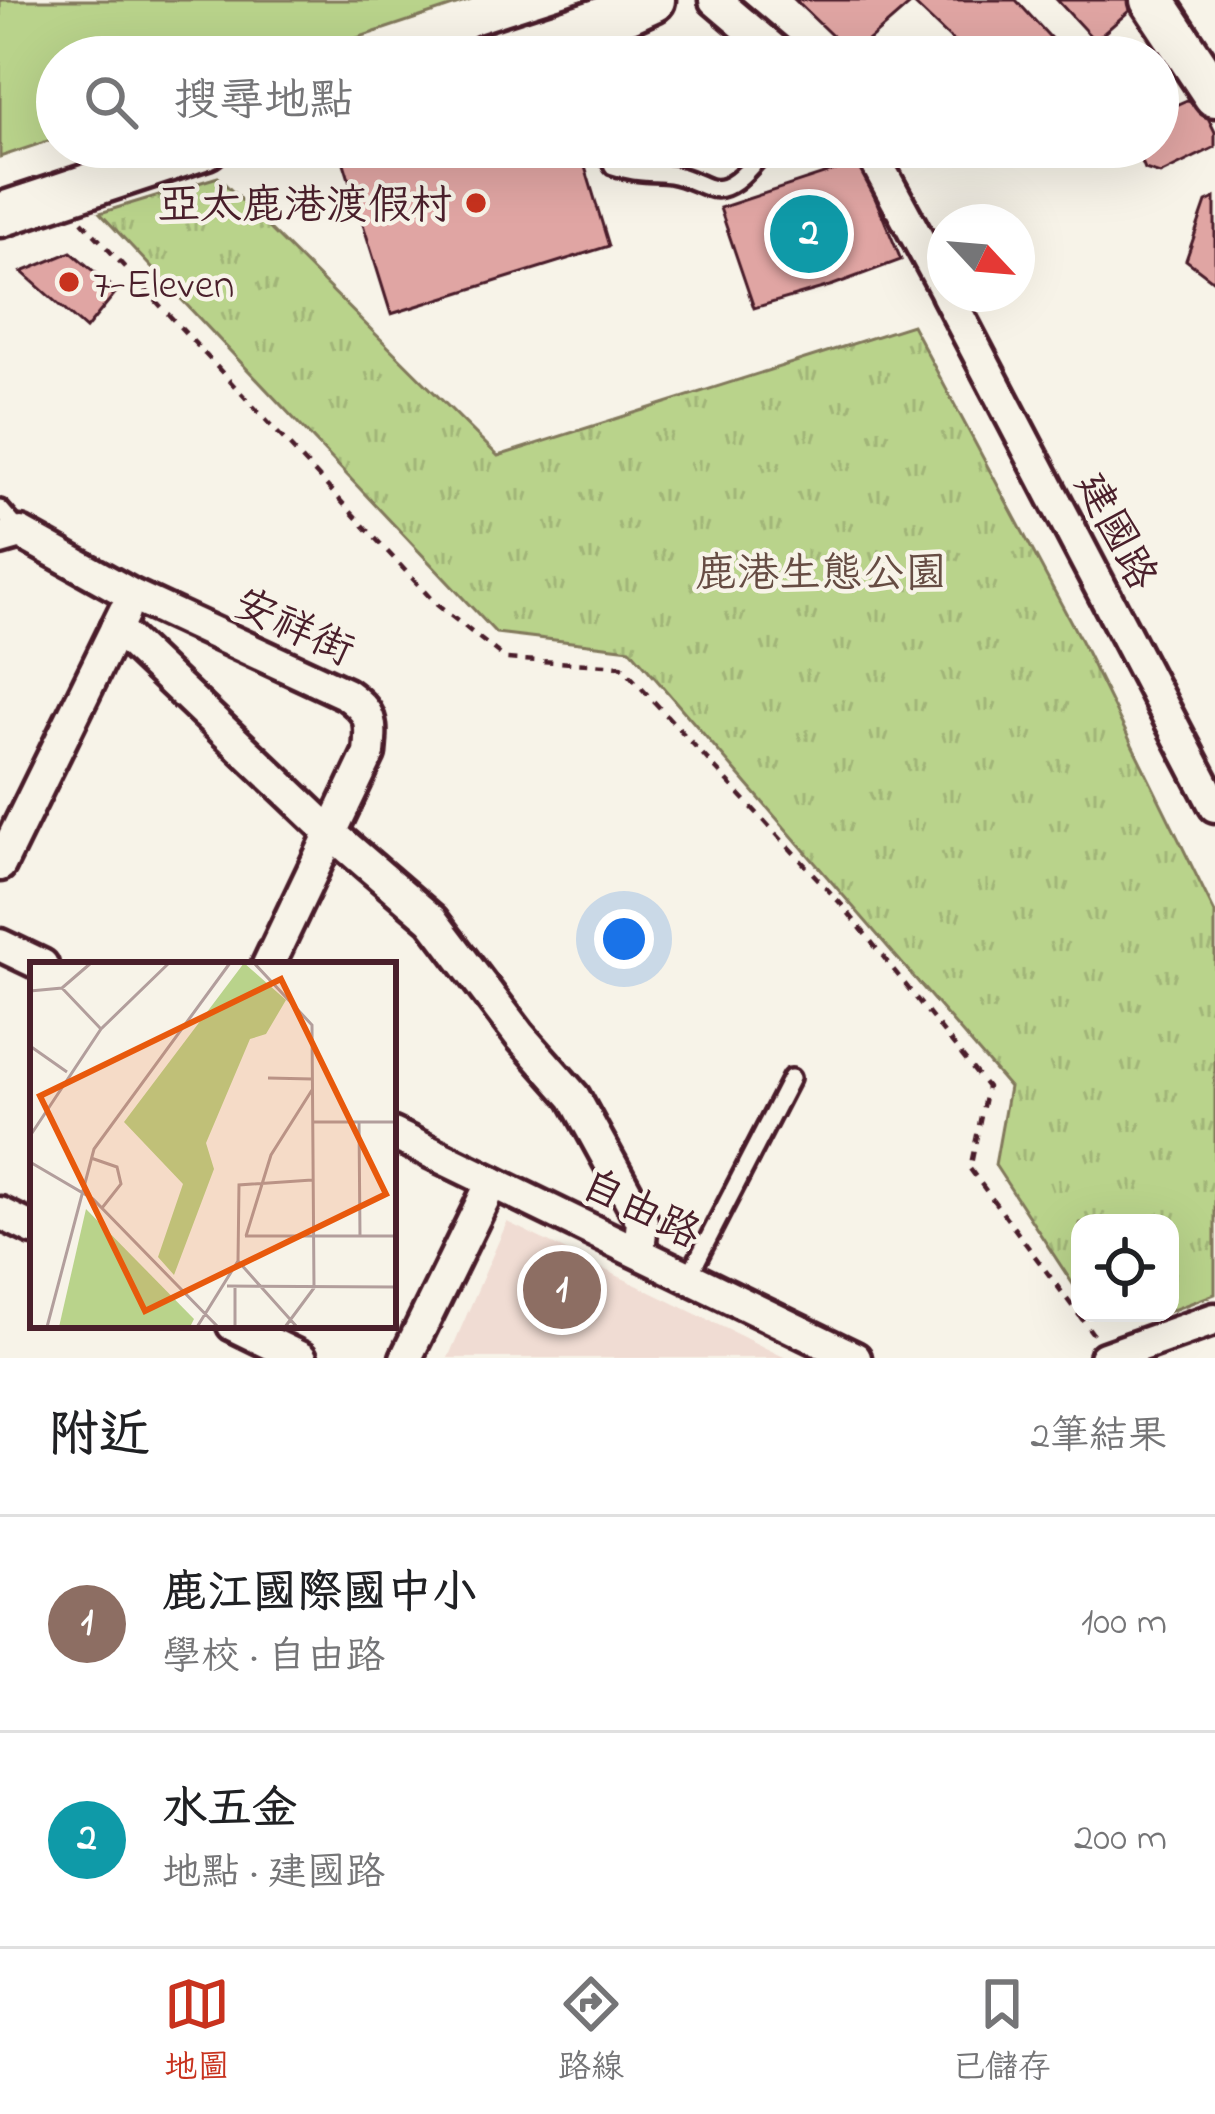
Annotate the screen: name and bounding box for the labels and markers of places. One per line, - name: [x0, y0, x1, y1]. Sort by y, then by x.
- place label: 亞太鹿港渡假村: [158, 177, 452, 238]
- pin: 2: [770, 189, 848, 279]
- marker: 亞太鹿港渡假村: [463, 190, 489, 216]
- place label: 7-Eleven: [93, 256, 234, 317]
- marker: 7-Eleven: [56, 269, 82, 295]
- pin: 1: [523, 1245, 601, 1335]

